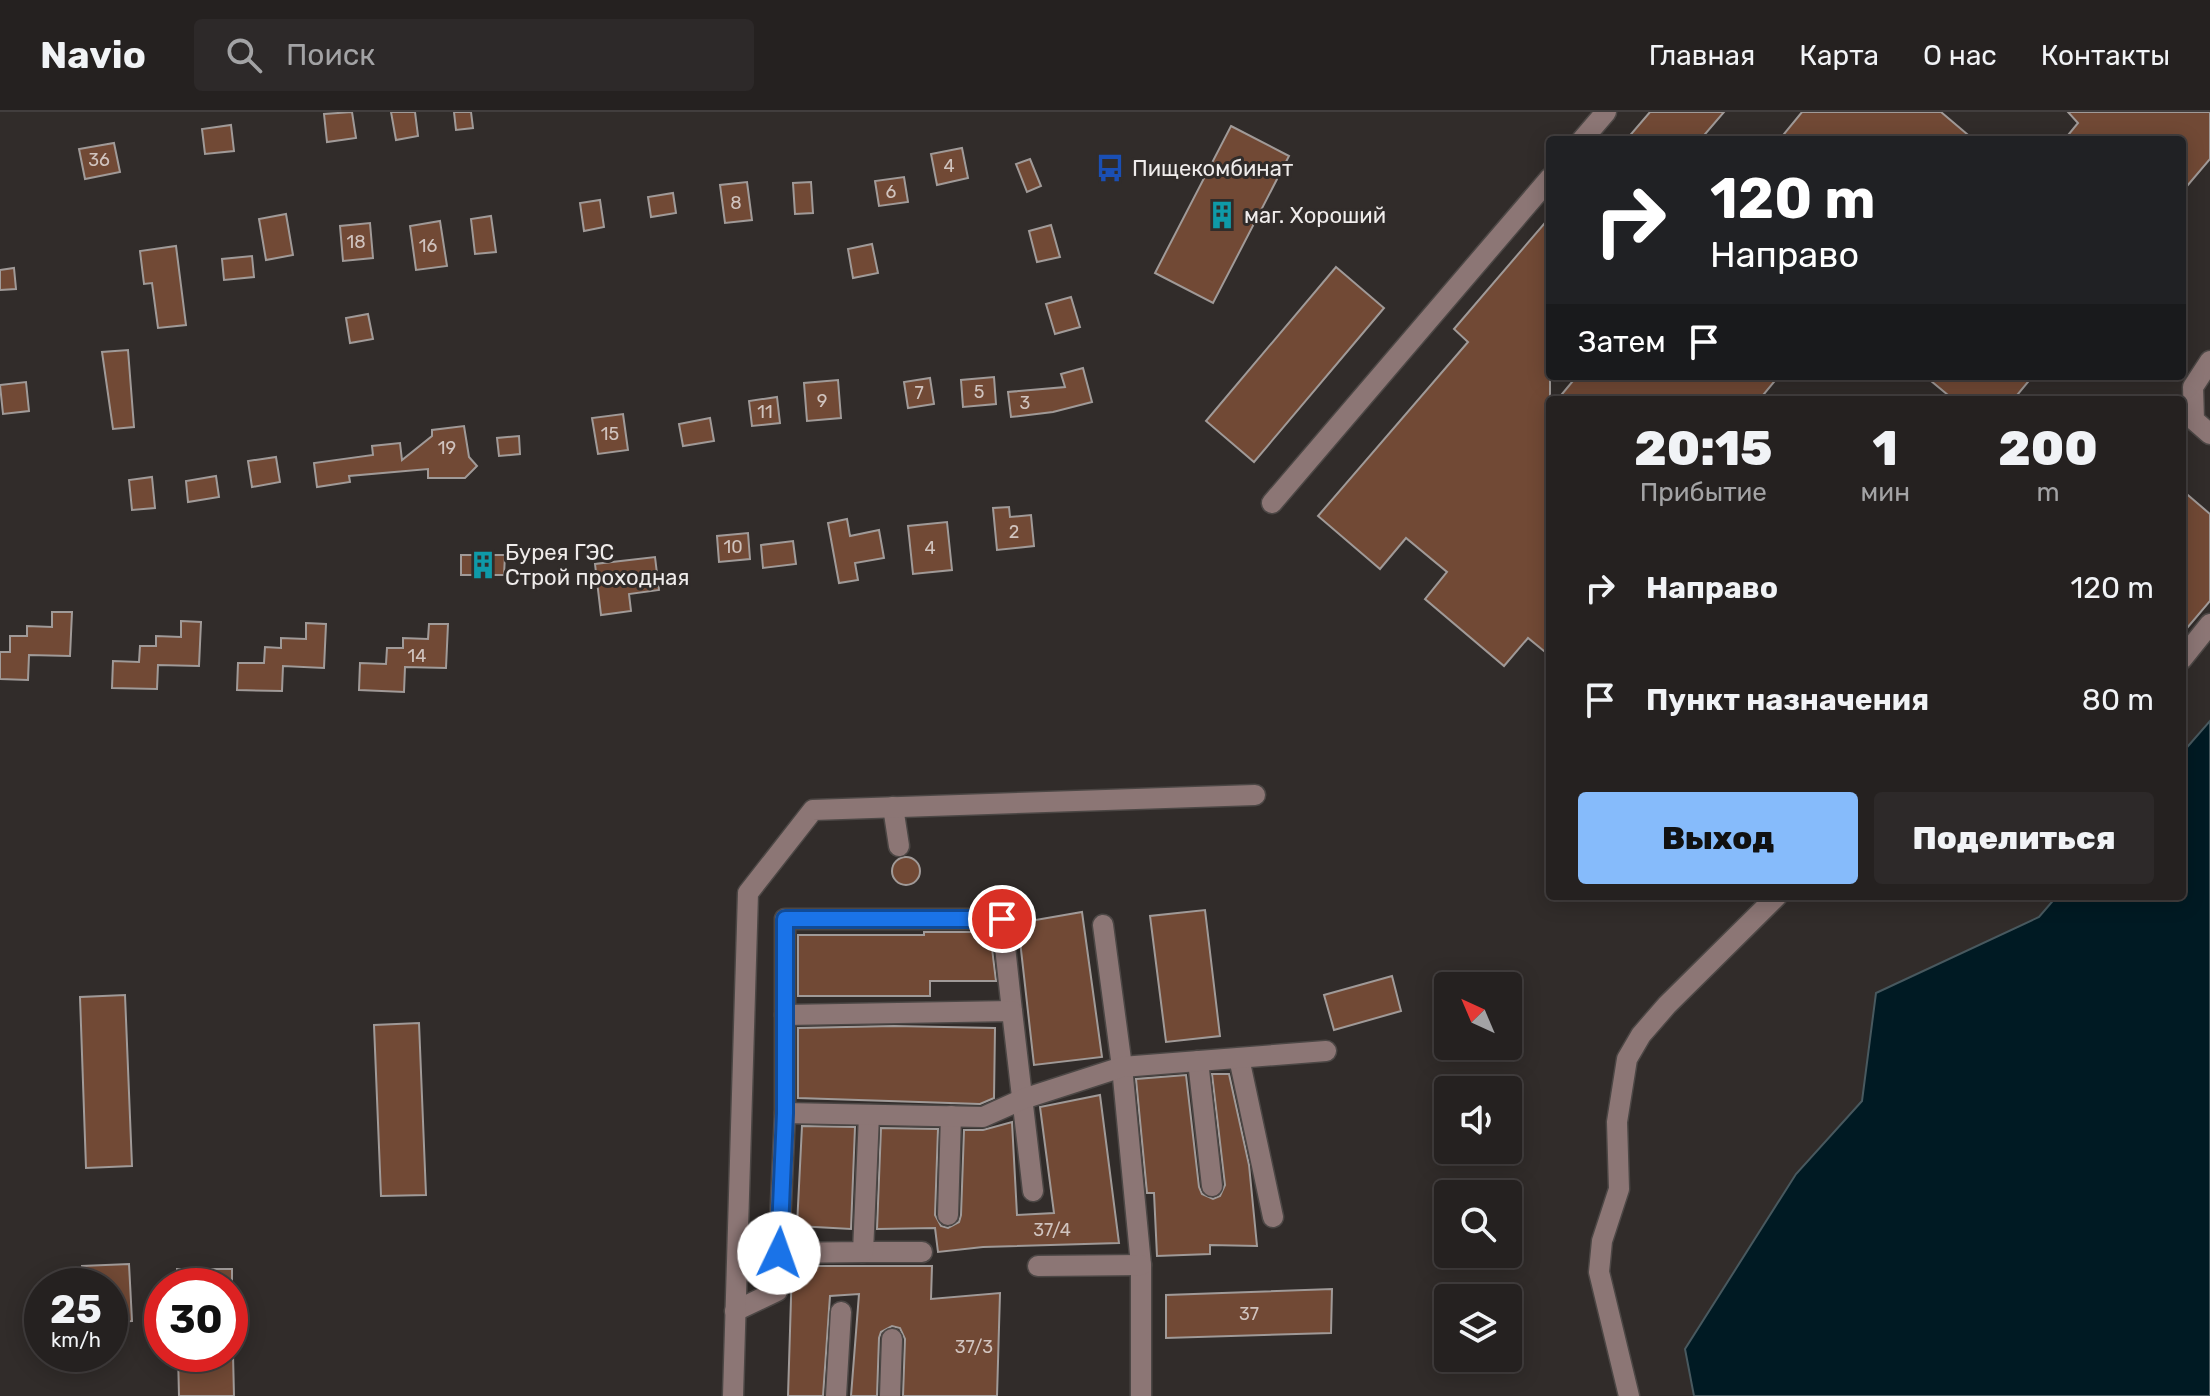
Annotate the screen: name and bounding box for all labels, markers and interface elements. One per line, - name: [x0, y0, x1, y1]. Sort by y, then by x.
- search box: [194, 19, 754, 91]
- text: Navio: [40, 32, 146, 78]
- icon: search: [222, 33, 266, 77]
- text: Поиск: [286, 37, 375, 73]
- text: Главная: [1649, 39, 1755, 72]
- text: Карта: [1799, 39, 1879, 72]
- text: О нас: [1923, 39, 1997, 72]
- text: Контакты: [2041, 39, 2170, 72]
- house number: 36: [88, 149, 110, 171]
- bus stop icon: Пищекомбинат: [1095, 153, 1125, 183]
- house number: 4: [943, 155, 955, 177]
- place label: Пищекомбинат: [1132, 155, 1293, 182]
- text: 120 m: [1710, 166, 1876, 232]
- icon: right: [1578, 168, 1682, 272]
- house number: 6: [886, 181, 897, 203]
- house number: 8: [730, 192, 742, 214]
- building icon: маг. Хороший: [1207, 200, 1237, 230]
- place label: маг. Хороший: [1244, 202, 1386, 229]
- house number: 18: [346, 231, 366, 253]
- text: Направо: [1710, 233, 1859, 276]
- house number: 16: [419, 235, 437, 257]
- icon: arrive: [1682, 320, 1726, 364]
- text: Затем: [1578, 324, 1666, 360]
- house number: 5: [974, 381, 984, 403]
- house number: 7: [914, 382, 924, 404]
- house number: 9: [817, 390, 827, 412]
- house number: 3: [1020, 392, 1030, 414]
- house number: 11: [757, 401, 773, 423]
- text: 20:15: [1634, 420, 1772, 477]
- text: 1: [1873, 420, 1898, 477]
- text: 200: [1998, 420, 2098, 477]
- house number: 15: [601, 423, 619, 445]
- house number: 19: [438, 437, 456, 459]
- text: Прибытие: [1640, 477, 1767, 508]
- text: мин: [1861, 477, 1910, 508]
- text: m: [2036, 477, 2060, 508]
- house number: 2: [1009, 521, 1019, 543]
- house number: 10: [723, 536, 743, 558]
- house number: 4: [924, 537, 936, 559]
- place label: Бурея ГЭС Строй проходная: [505, 539, 689, 591]
- building icon: Бурея ГЭС Строй проходная: [468, 550, 498, 580]
- icon: right: [1578, 566, 1622, 610]
- text: Направо: [1646, 570, 1778, 606]
- text: 120 m: [2070, 570, 2154, 606]
- house number: 14: [408, 645, 426, 667]
- icon: arrive: [1578, 678, 1622, 722]
- text: Пункт назначения: [1646, 682, 1929, 718]
- text: 80 m: [2082, 682, 2154, 718]
- button: Выход: [1578, 792, 1858, 884]
- button: Поделиться: [1874, 792, 2154, 884]
- pin: [968, 885, 1036, 953]
- icon: arrive: [980, 897, 1024, 941]
- north arrow: [1434, 972, 1522, 1060]
- map controls: [1434, 972, 1522, 1372]
- button: sound: [1434, 1076, 1522, 1164]
- button: search: [1434, 1180, 1522, 1268]
- position arrow: [737, 1211, 821, 1295]
- house number: 37/4: [1033, 1219, 1071, 1241]
- speed limit sign: 30: [144, 1268, 248, 1372]
- button: layers: [1434, 1284, 1522, 1372]
- text: 25: [50, 1286, 102, 1333]
- house number: 37: [1239, 1303, 1259, 1325]
- text: km/h: [51, 1328, 101, 1352]
- house number: 37/3: [955, 1336, 993, 1358]

